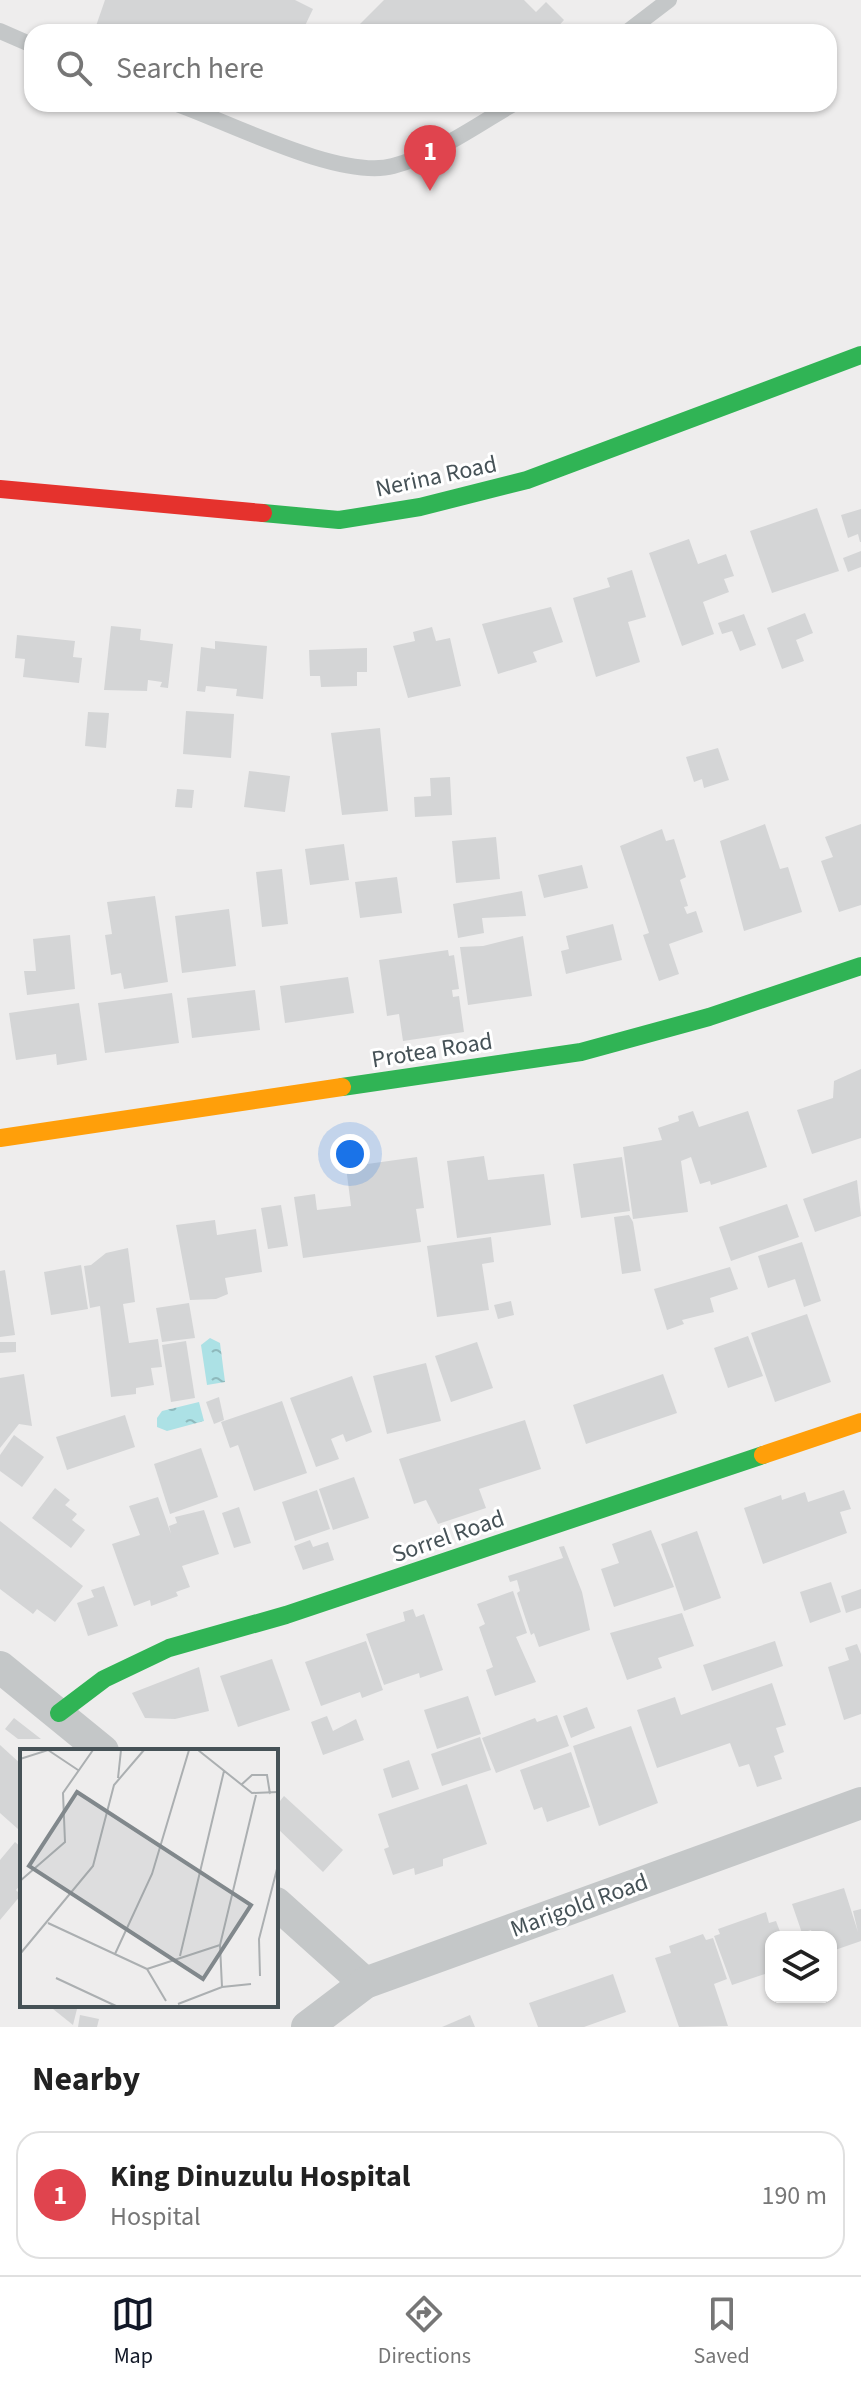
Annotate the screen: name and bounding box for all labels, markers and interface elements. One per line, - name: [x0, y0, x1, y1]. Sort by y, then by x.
- search box: [24, 24, 837, 112]
- icon: search: [52, 46, 96, 90]
- text: Search here: [116, 47, 264, 90]
- pin: 1: [404, 125, 456, 191]
- street label: Nerina Road: [372, 447, 500, 506]
- street label: Protea Road: [369, 1024, 495, 1077]
- your location: [330, 1134, 370, 1174]
- street label: Sorrel Road: [387, 1501, 509, 1572]
- inset map: [20, 1749, 278, 2007]
- street label: Marigold Road: [505, 1864, 653, 1947]
- map controls: [765, 1931, 837, 2003]
- button: layers: [765, 1931, 837, 2003]
- text: Nearby: [32, 2055, 140, 2104]
- text: King Dinuzulu Hospital: [110, 2155, 410, 2198]
- text: 1: [53, 2177, 67, 2214]
- text: 190 m: [761, 2177, 827, 2214]
- text: Hospital: [110, 2198, 201, 2235]
- tab: Map: [111, 2292, 155, 2372]
- tab: Directions: [378, 2292, 471, 2372]
- tab: Saved: [694, 2292, 750, 2372]

